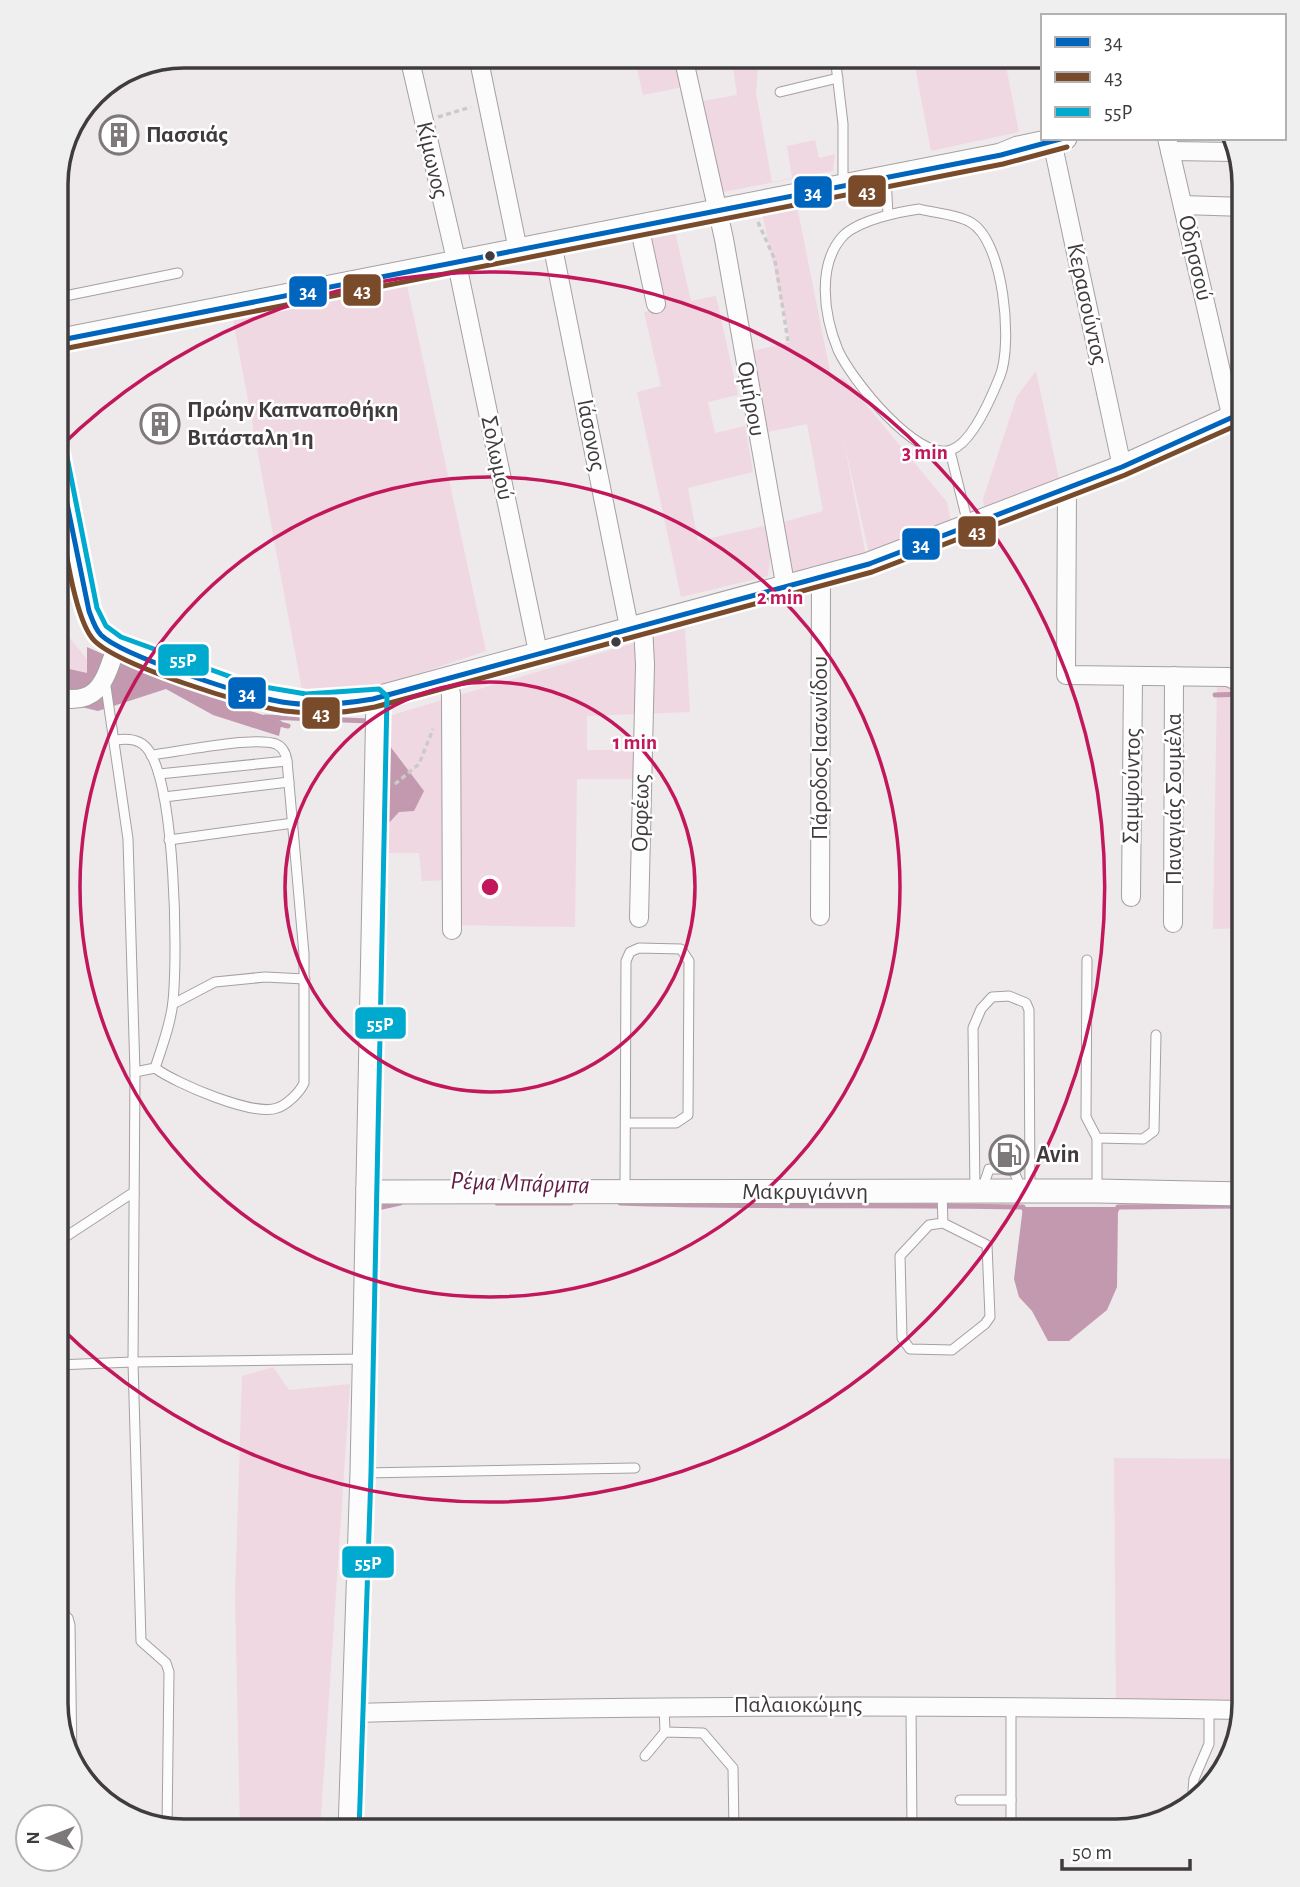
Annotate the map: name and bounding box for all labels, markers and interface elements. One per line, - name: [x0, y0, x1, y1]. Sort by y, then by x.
- legend: [1041, 14, 1286, 140]
- text: 34: [1104, 32, 1123, 53]
- text: 43: [1104, 67, 1123, 88]
- text: 55Ρ: [1104, 102, 1133, 123]
- building icon: Πασσιάς: [98, 114, 140, 156]
- street label: Κίμωνος: [412, 119, 452, 201]
- place label: Πασσιάς: [146, 123, 228, 147]
- line badge: 43: [847, 174, 887, 208]
- line badge: 34: [793, 175, 833, 209]
- text: 43: [858, 183, 876, 202]
- text: 34: [804, 184, 822, 203]
- street label: Οδησσού: [1174, 213, 1216, 303]
- street label: Κερασούντος: [1062, 241, 1112, 367]
- unlabelled marker: [483, 249, 497, 263]
- line badge: 43: [342, 273, 382, 307]
- line badge: 34: [288, 275, 328, 308]
- text: 43: [353, 282, 371, 301]
- text: 34: [299, 283, 317, 302]
- street label: Ομήρου: [733, 360, 769, 438]
- street label: Ιάσονος: [572, 397, 610, 473]
- place label: Πρώην Καπναποθήκη Βιτάσταλη 1η: [187, 398, 399, 450]
- building icon: Πρώην Καπναποθήκη Βιτάσταλη 1η: [139, 403, 181, 445]
- street label: Σολωμού: [476, 414, 518, 502]
- text: 3 min: [902, 442, 948, 463]
- line badge: 43: [957, 515, 997, 548]
- text: 43: [968, 523, 986, 542]
- line badge: 34: [901, 527, 941, 561]
- text: 34: [912, 536, 930, 555]
- text: 2 min: [757, 587, 803, 608]
- unlabelled marker: [609, 635, 623, 649]
- line badge: 55Ρ: [157, 643, 210, 677]
- text: 55Ρ: [170, 651, 197, 670]
- street label: Πάροδος Ιασωνίδου: [808, 656, 832, 840]
- line badge: 34: [227, 676, 267, 710]
- text: 34: [238, 685, 256, 704]
- line badge: 43: [301, 696, 341, 730]
- text: 43: [312, 705, 330, 724]
- street label: Παναγιάς Σουμέλα: [1162, 713, 1186, 885]
- street label: Σαμψούντος: [1119, 728, 1145, 844]
- text: 1 min: [613, 732, 657, 753]
- street label: Ορφέως: [628, 774, 654, 852]
- centre of rings: [478, 875, 502, 899]
- line badge: 55Ρ: [354, 1006, 407, 1040]
- text: 55Ρ: [367, 1015, 394, 1034]
- fuel station icon: Avin: [988, 1134, 1030, 1176]
- place label: Avin: [1036, 1143, 1079, 1167]
- water label: Ρέμα Μπάρμπα: [450, 1168, 590, 1198]
- street label: Μακρυγιάννη: [742, 1180, 868, 1204]
- line badge: 55Ρ: [341, 1545, 395, 1579]
- text: 55Ρ: [355, 1554, 382, 1573]
- street label: Παλαιοκώμης: [734, 1693, 862, 1717]
- north arrow: [14, 1803, 84, 1873]
- scale bar: [1062, 1828, 1190, 1872]
- text: N: [24, 1831, 43, 1845]
- text: 50 m: [1072, 1842, 1112, 1863]

